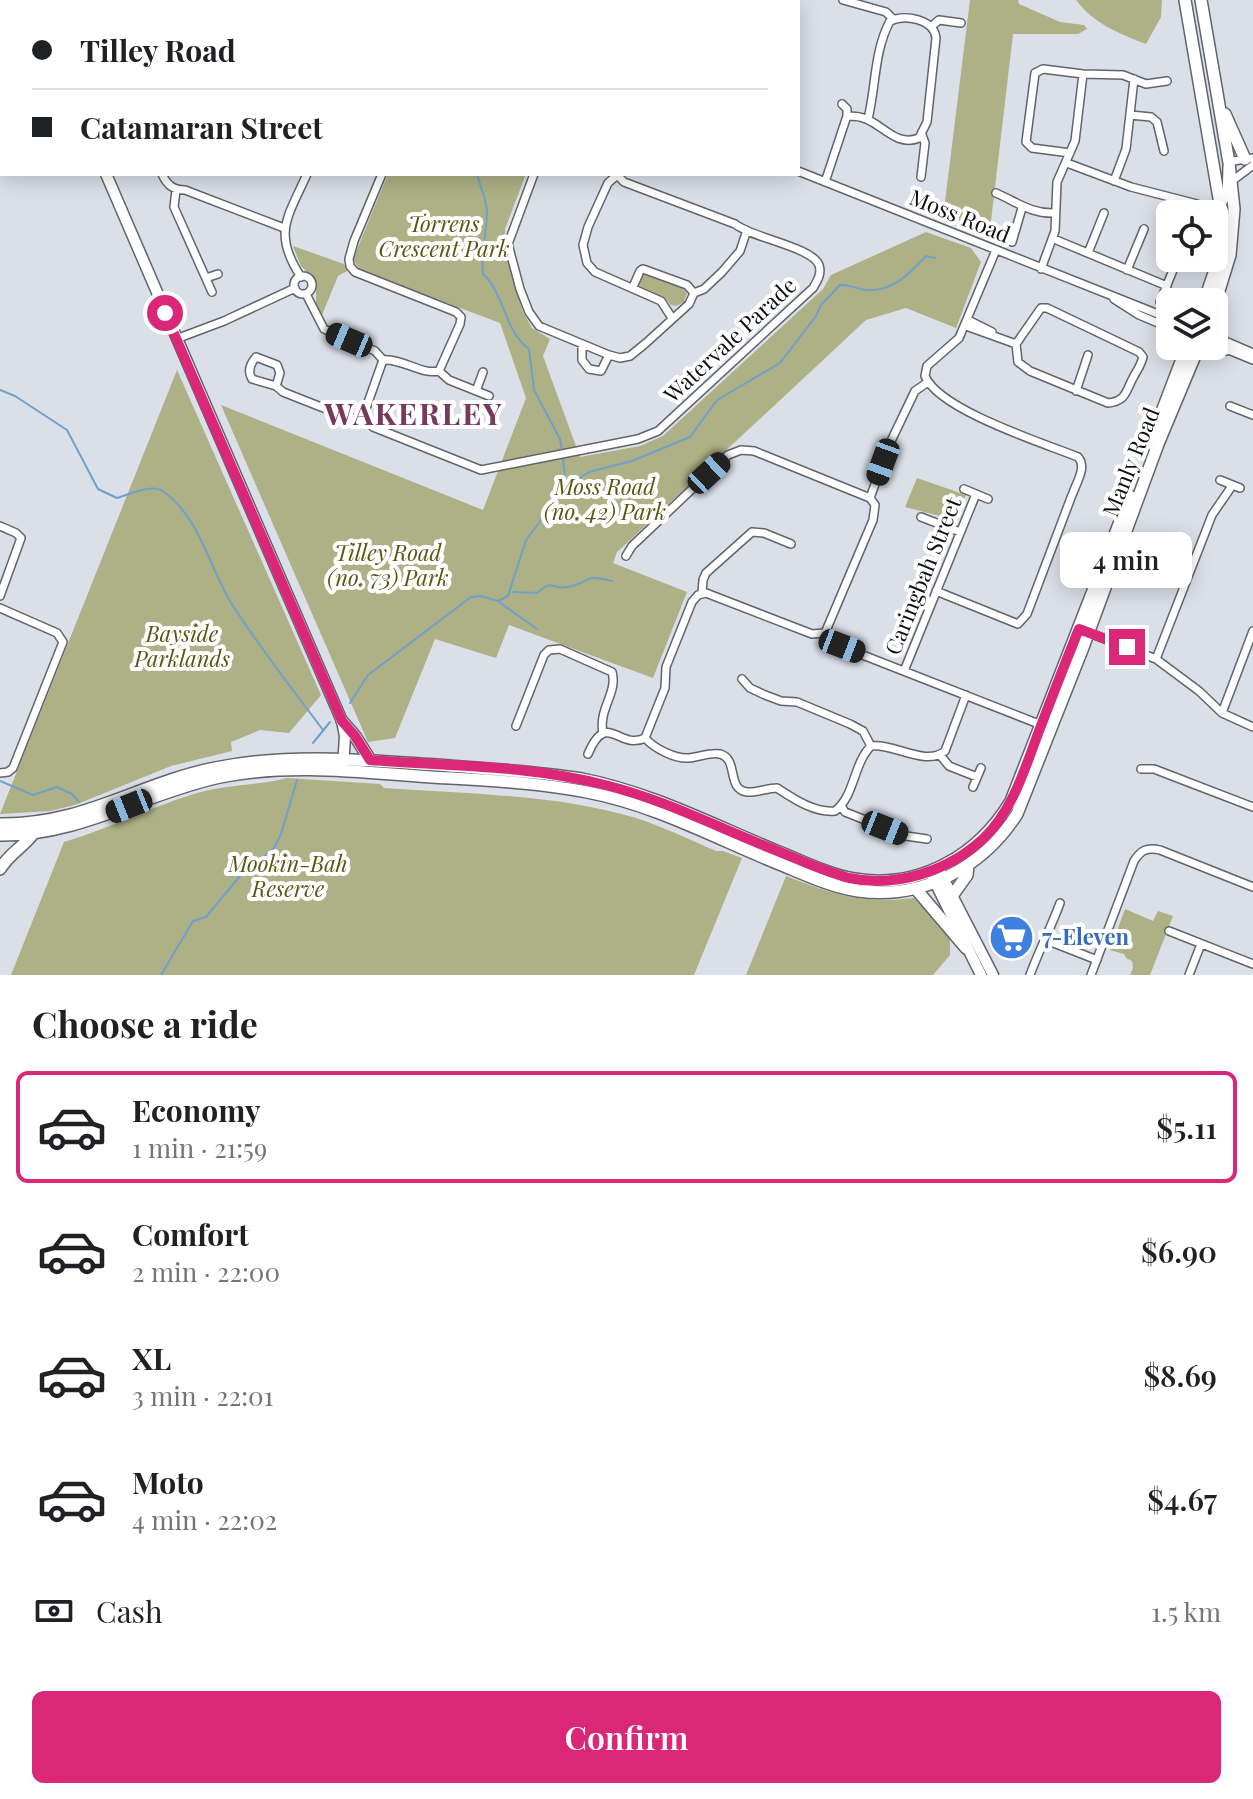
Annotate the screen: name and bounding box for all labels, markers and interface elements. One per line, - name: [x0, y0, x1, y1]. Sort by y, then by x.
- text: Tilley Road: [80, 30, 236, 70]
- text: Catamaran Street: [80, 107, 323, 147]
- street label: Moss Road: [906, 181, 1015, 249]
- map controls: [1156, 200, 1228, 360]
- button: locate: [1156, 200, 1228, 272]
- park label: Torrens Crescent Park: [378, 208, 510, 263]
- street label: Watervale Parade: [656, 270, 802, 409]
- button: layers: [1156, 288, 1228, 360]
- route start: [147, 295, 183, 331]
- car: [322, 320, 376, 360]
- district label: WAKERLEY: [323, 393, 504, 433]
- street label: Manly Road: [1095, 402, 1166, 521]
- car: [864, 435, 902, 489]
- car: [683, 448, 735, 498]
- park label: Moss Road (no. 42) Park: [544, 471, 666, 526]
- street label: Caringbah Street: [877, 491, 968, 659]
- callout: 4 min: [1061, 531, 1193, 587]
- park label: Tilley Road (no. 73) Park: [327, 537, 449, 592]
- text: 4 min: [1093, 542, 1159, 577]
- park label: Bayside Parklands: [133, 618, 230, 673]
- car: [815, 626, 869, 666]
- route end: [1109, 629, 1145, 665]
- car: [102, 786, 156, 826]
- car: [858, 808, 912, 848]
- park label: Mookin-Bah Reserve: [227, 848, 348, 903]
- supermarket icon: 7-Eleven: [987, 913, 1035, 961]
- place label: 7-Eleven: [1042, 921, 1129, 951]
- text: Choose a ride: [32, 999, 258, 1047]
- text: Economy: [132, 1090, 261, 1130]
- icon: car: [36, 1091, 108, 1163]
- text: $5.11: [1156, 1107, 1217, 1147]
- text: 1 min · 21:59: [132, 1130, 267, 1165]
- text: Comfort: [132, 1214, 249, 1254]
- icon: car: [36, 1215, 108, 1287]
- text: $6.90: [1141, 1231, 1217, 1271]
- text: 2 min · 22:00: [132, 1254, 280, 1289]
- text: XL: [132, 1338, 171, 1378]
- icon: car: [36, 1339, 108, 1411]
- text: $8.69: [1143, 1355, 1217, 1395]
- text: 3 min · 22:01: [132, 1378, 273, 1413]
- text: Moto: [132, 1462, 204, 1502]
- icon: car: [36, 1463, 108, 1535]
- text: $4.67: [1147, 1479, 1217, 1519]
- text: 4 min · 22:02: [132, 1502, 277, 1537]
- icon: cash: [32, 1589, 76, 1633]
- text: Cash: [96, 1591, 163, 1631]
- text: 1.5 km: [1151, 1594, 1221, 1629]
- button: Confirm: [32, 1691, 1221, 1783]

